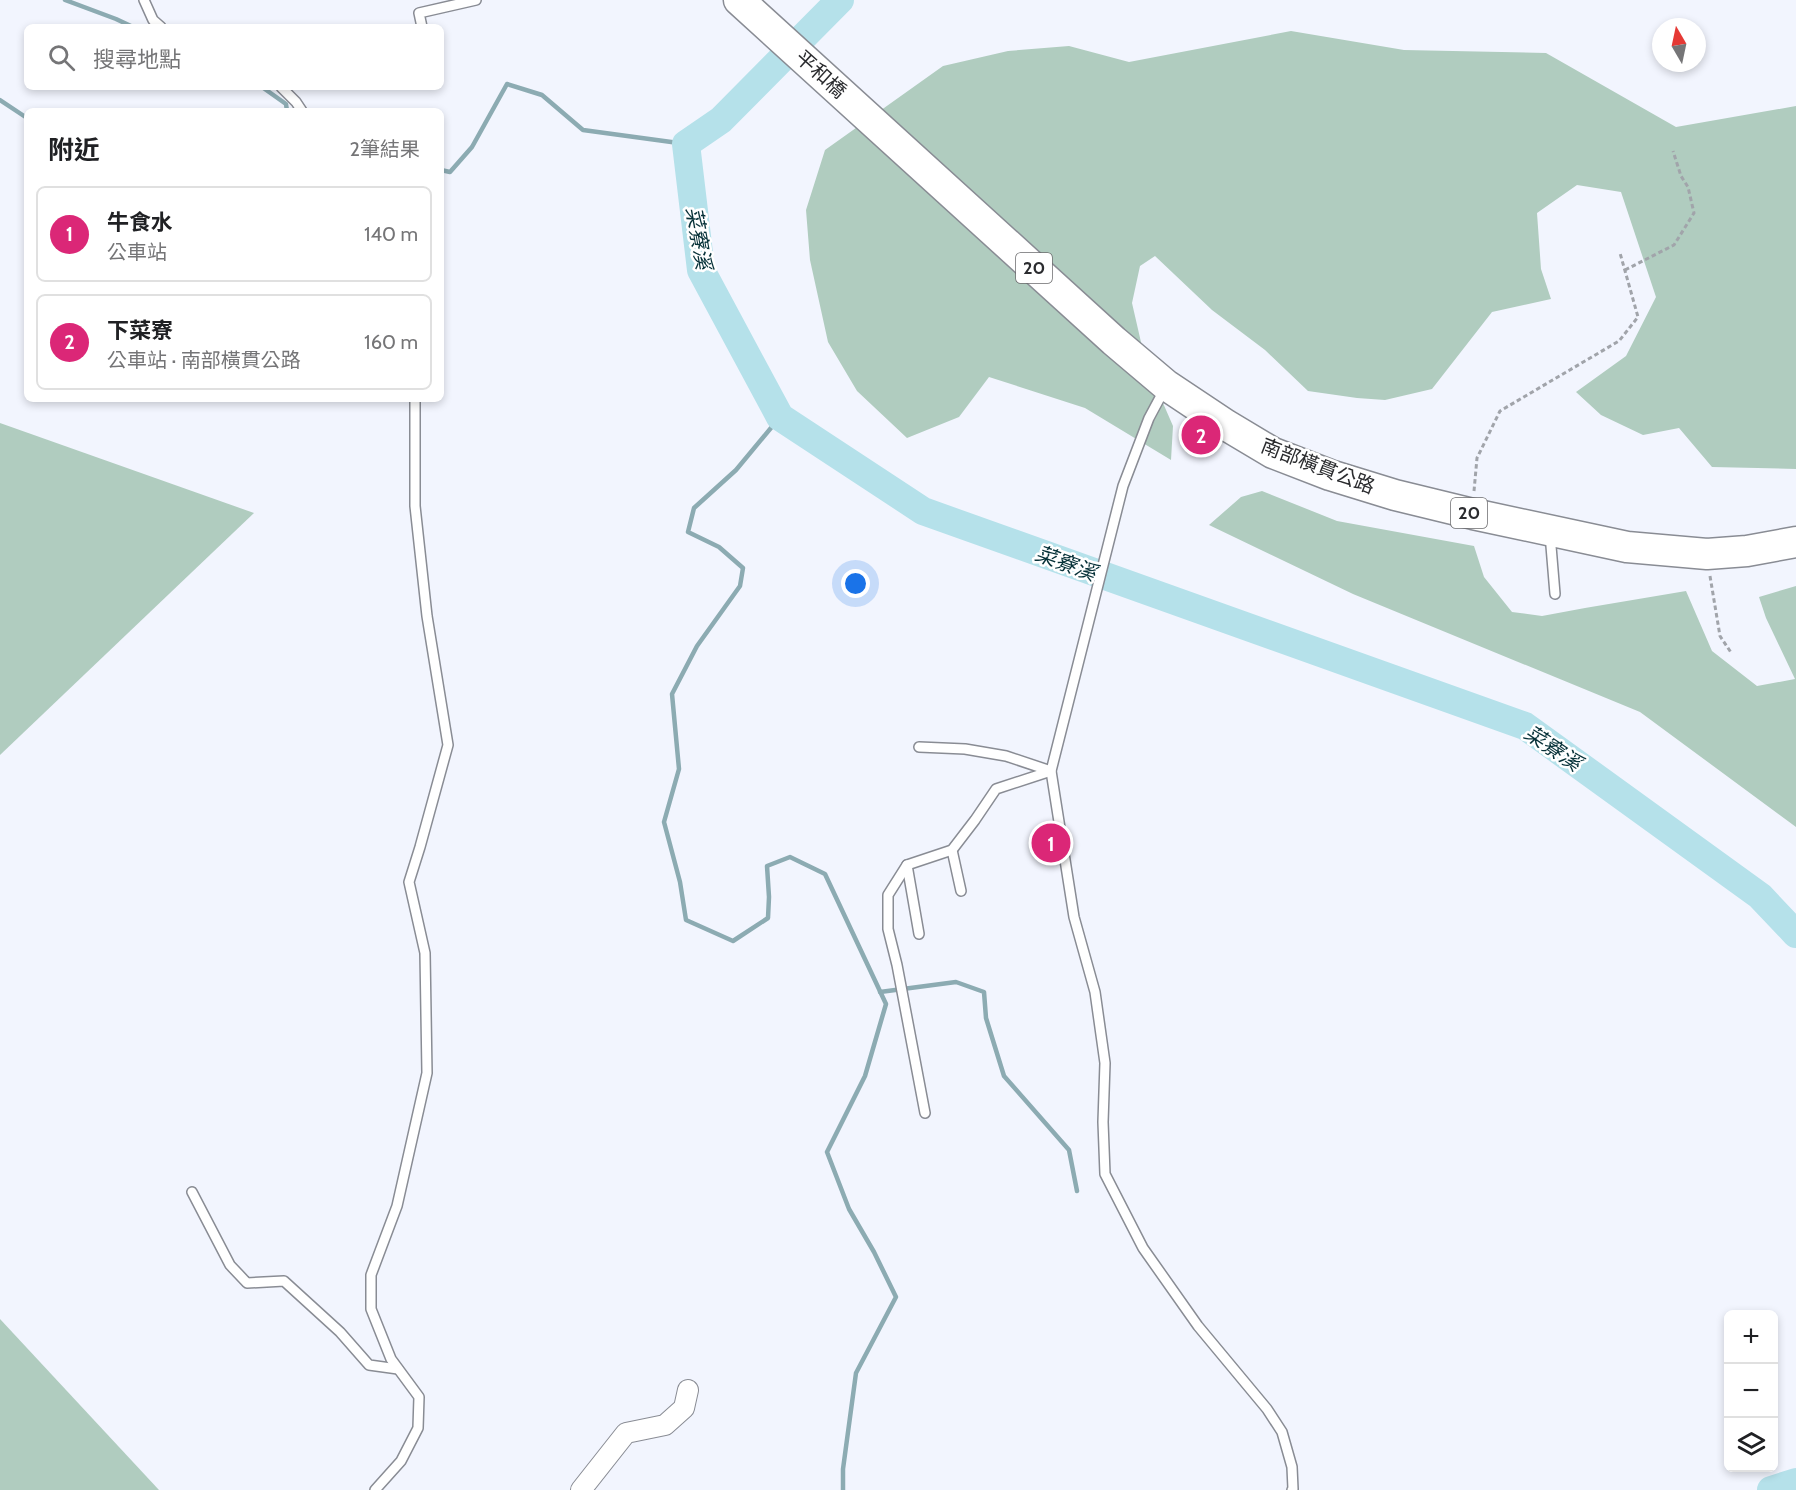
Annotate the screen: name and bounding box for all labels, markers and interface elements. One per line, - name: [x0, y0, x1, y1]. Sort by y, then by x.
- north arrow: [1652, 18, 1706, 72]
- search box: [24, 24, 444, 90]
- icon: search: [45, 41, 78, 74]
- street label: 平和橋: [791, 45, 851, 103]
- text: 搜尋地點: [93, 46, 181, 73]
- text: 附近: [48, 134, 100, 166]
- text: 2筆結果: [350, 137, 420, 161]
- water label: 菜竂溪: [681, 205, 717, 274]
- text: 牛食水: [107, 209, 173, 236]
- text: 1: [66, 222, 73, 246]
- text: 140 m: [364, 222, 418, 246]
- text: 公車站: [107, 240, 167, 264]
- road number: 20: [1016, 253, 1052, 283]
- text: 下菜寮: [107, 317, 173, 344]
- text: 2: [64, 330, 75, 354]
- text: 160 m: [364, 330, 418, 354]
- text: 公車站 · 南部橫貫公路: [107, 348, 301, 372]
- pin: 2: [1182, 412, 1220, 458]
- street label: 南部橫貫公路: [1258, 433, 1378, 499]
- road number: 20: [1451, 498, 1487, 528]
- water label: 菜竂溪: [1032, 540, 1103, 587]
- your location: [841, 569, 870, 598]
- water label: 菜竂溪: [1520, 720, 1589, 778]
- pin: 1: [1032, 820, 1070, 866]
- map controls: [1724, 1310, 1778, 1472]
- button: +: [1724, 1310, 1778, 1364]
- button: −: [1724, 1364, 1778, 1418]
- button: layers: [1724, 1418, 1778, 1472]

